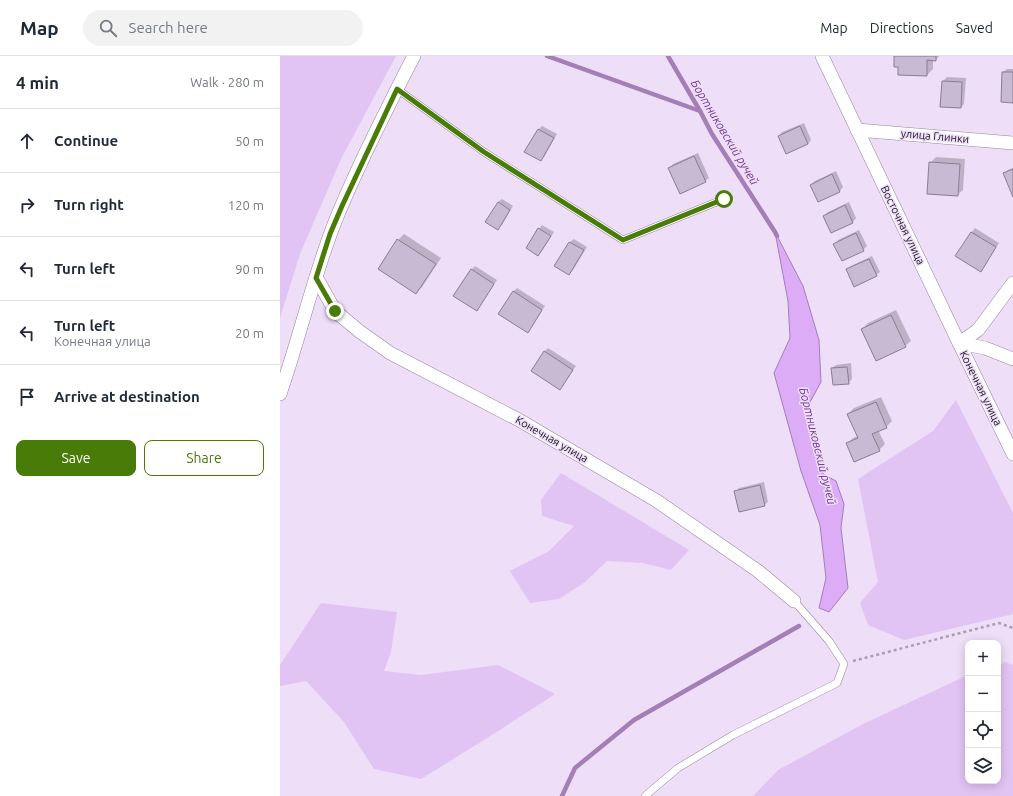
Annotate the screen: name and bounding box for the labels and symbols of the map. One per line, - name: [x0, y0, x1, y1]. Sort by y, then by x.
- water label: Бортниковский ручей: [689, 77, 762, 187]
- street label: улица Глинки: [900, 127, 970, 145]
- street label: Восточная улица: [879, 184, 927, 266]
- route start: [715, 190, 733, 208]
- route end: [326, 302, 344, 320]
- street label: Конечная улица: [958, 349, 1004, 427]
- water label: Бортниковский ручей: [797, 386, 839, 506]
- street label: Конечная улица: [514, 413, 590, 465]

